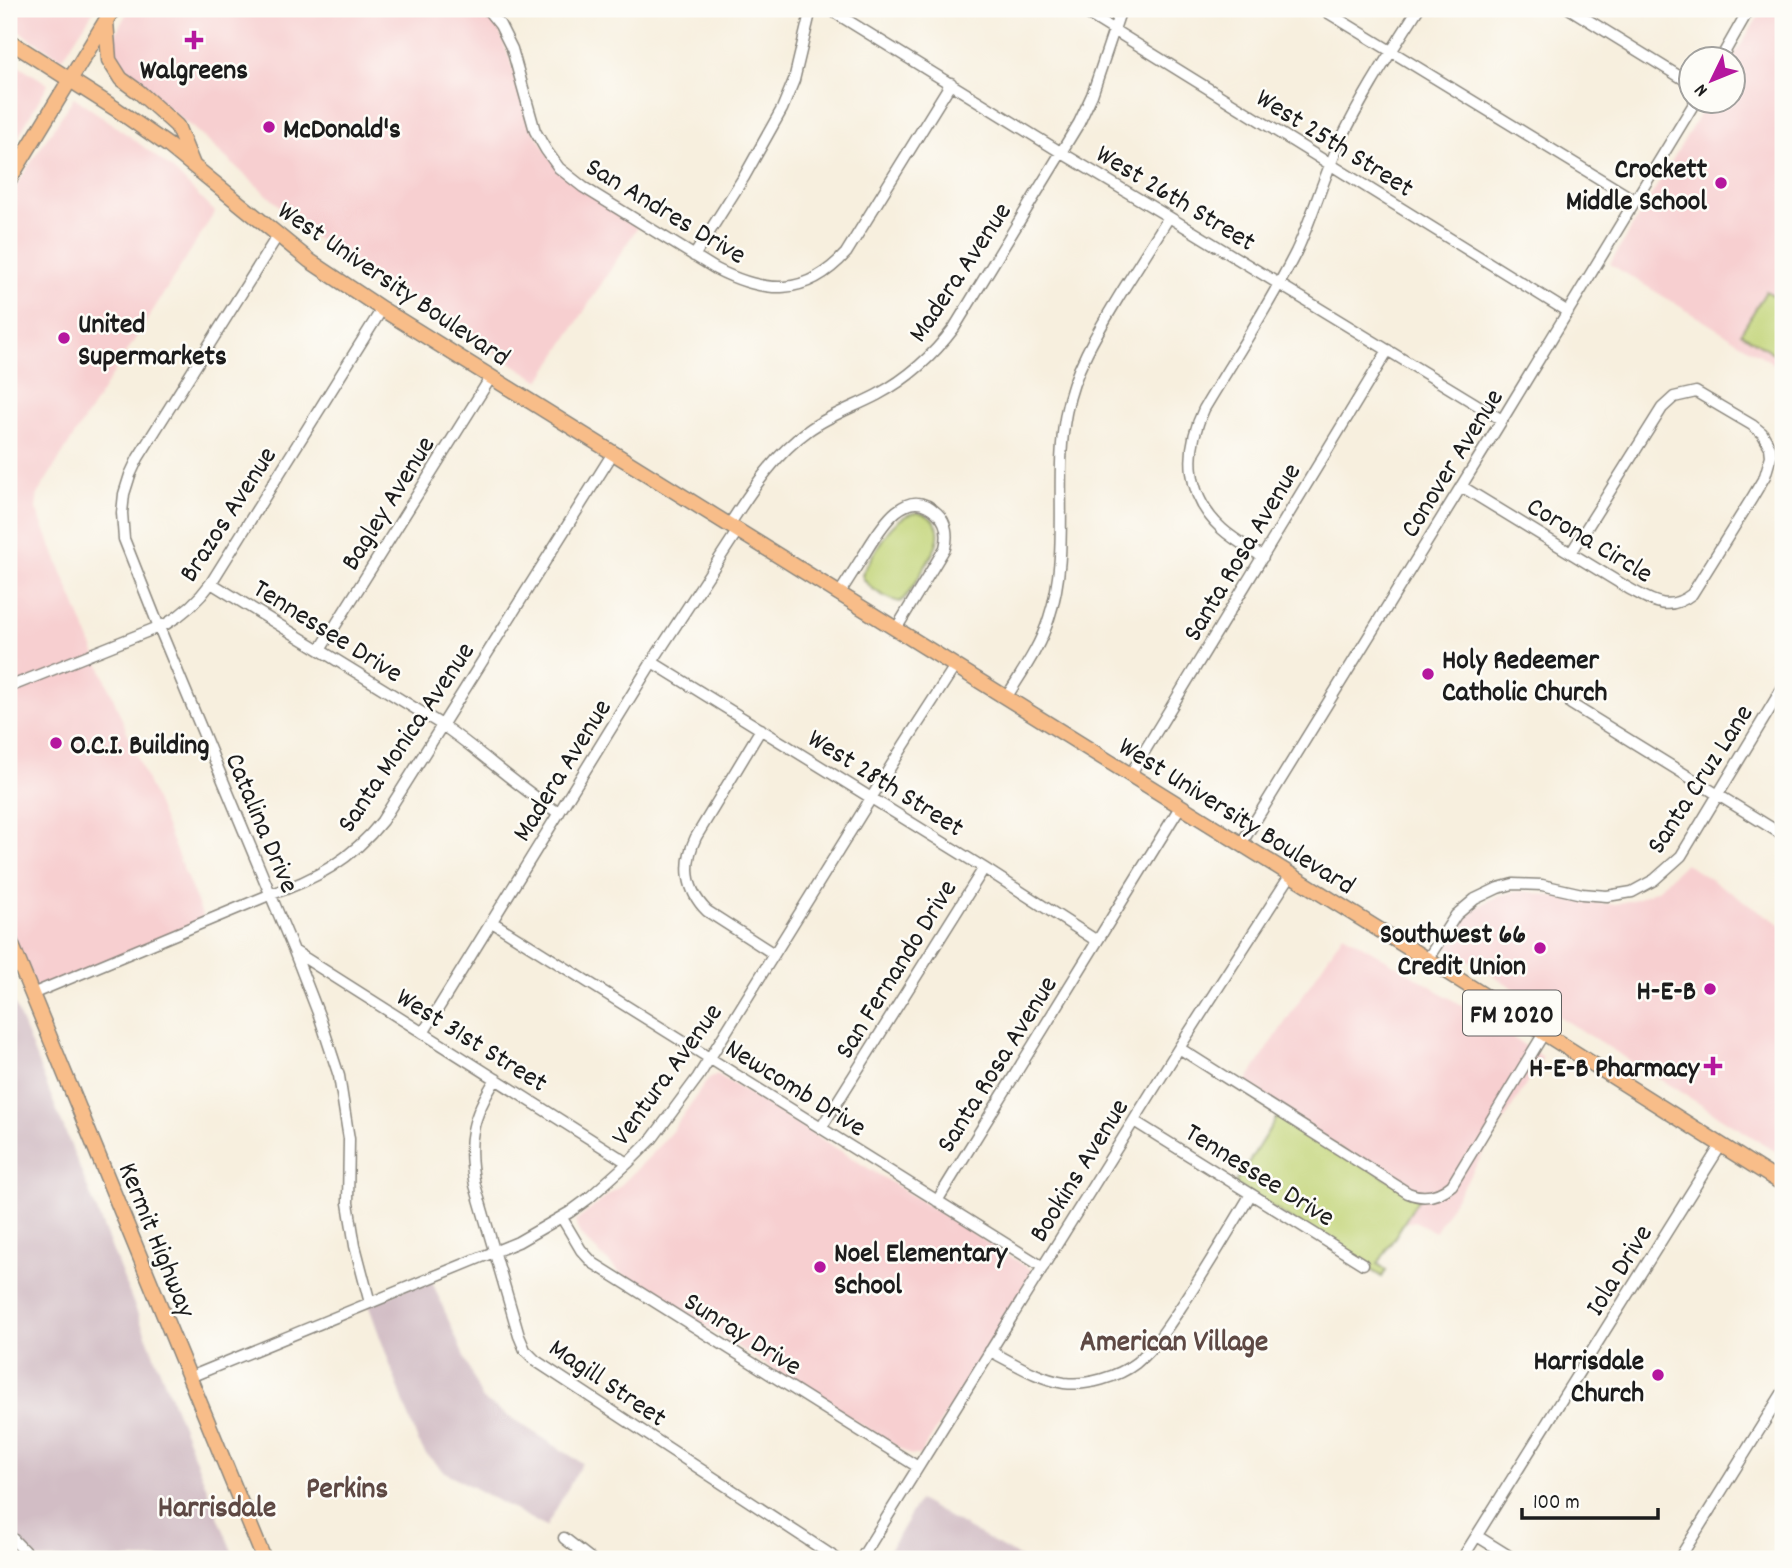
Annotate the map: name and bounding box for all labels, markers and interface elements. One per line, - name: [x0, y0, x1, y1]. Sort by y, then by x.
- marker: Walgreens: [186, 32, 202, 48]
- north arrow: [1676, 46, 1746, 116]
- place label: Walgreens: [140, 53, 248, 93]
- text: N: [1689, 77, 1715, 102]
- street label: West 25th Street: [1247, 81, 1420, 210]
- place label: McDonald's: [283, 112, 401, 152]
- marker: McDonald's: [261, 119, 277, 135]
- street label: West 26th Street: [1087, 137, 1262, 264]
- street label: San Andres Drive: [577, 150, 752, 277]
- place label: Crockett Middle School: [1566, 152, 1708, 224]
- marker: Crockett Middle School: [1713, 175, 1729, 191]
- street label: West University Boulevard: [268, 193, 517, 379]
- street label: Madera Avenue: [900, 196, 1024, 352]
- place label: United Supermarkets: [78, 307, 227, 379]
- marker: United Supermarkets: [56, 330, 72, 346]
- street label: Conover Avenue: [1392, 382, 1516, 547]
- street label: Bagley Avenue: [333, 430, 447, 580]
- street label: Brazos Avenue: [171, 440, 289, 591]
- street label: Santa Rosa Avenue: [1175, 457, 1314, 651]
- street label: Corona Circle: [1518, 489, 1659, 596]
- street label: Tennessee Drive: [244, 571, 409, 695]
- street label: Santa Monica Avenue: [329, 635, 487, 842]
- place label: Holy Redeemer Catholic Church: [1442, 643, 1607, 715]
- marker: Holy Redeemer Catholic Church: [1420, 666, 1436, 682]
- street label: Madera Avenue: [504, 693, 624, 851]
- street label: Santa Cruz Lane: [1639, 698, 1766, 864]
- street label: West 28th Street: [798, 721, 970, 849]
- place label: O.C.I. Building: [70, 728, 210, 768]
- street label: West University Boulevard: [1109, 729, 1362, 908]
- marker: O.C.I. Building: [48, 735, 64, 751]
- street label: Catalina Drive: [212, 748, 307, 900]
- street label: San Fernando Drive: [827, 873, 970, 1068]
- place label: Southwest 66 Credit Union: [1380, 917, 1526, 989]
- marker: Southwest 66 Credit Union: [1532, 940, 1548, 956]
- street label: Santa Rosa Avenue: [929, 969, 1070, 1162]
- place label: H-E-B: [1637, 974, 1696, 1014]
- street label: West 31st Street: [387, 980, 554, 1105]
- marker: H-E-B: [1702, 981, 1718, 997]
- road number: FM 2020: [1463, 990, 1561, 1036]
- street label: Ventura Avenue: [604, 996, 735, 1156]
- street label: Newcomb Drive: [716, 1031, 873, 1149]
- place label: H-E-B Pharmacy: [1529, 1051, 1701, 1091]
- marker: H-E-B Pharmacy: [1705, 1058, 1721, 1074]
- street label: Bookins Avenue: [1021, 1092, 1141, 1251]
- street label: Tennessee Drive: [1176, 1115, 1341, 1239]
- street label: Kermit Highway: [105, 1157, 204, 1325]
- street label: Iola Drive: [1577, 1218, 1665, 1325]
- place label: Noel Elementary School: [834, 1236, 1009, 1308]
- marker: Noel Elementary School: [812, 1259, 828, 1275]
- street label: Sunray Drive: [675, 1284, 808, 1388]
- district label: American Village: [1080, 1323, 1268, 1366]
- street label: Magill Street: [539, 1331, 673, 1439]
- place label: Harrisdale Church: [1534, 1344, 1644, 1416]
- marker: Harrisdale Church: [1650, 1367, 1666, 1383]
- district label: Perkins: [306, 1470, 388, 1513]
- scale bar: [1522, 1477, 1659, 1521]
- district label: Harrisdale: [158, 1489, 276, 1532]
- text: 100 m: [1533, 1489, 1580, 1519]

